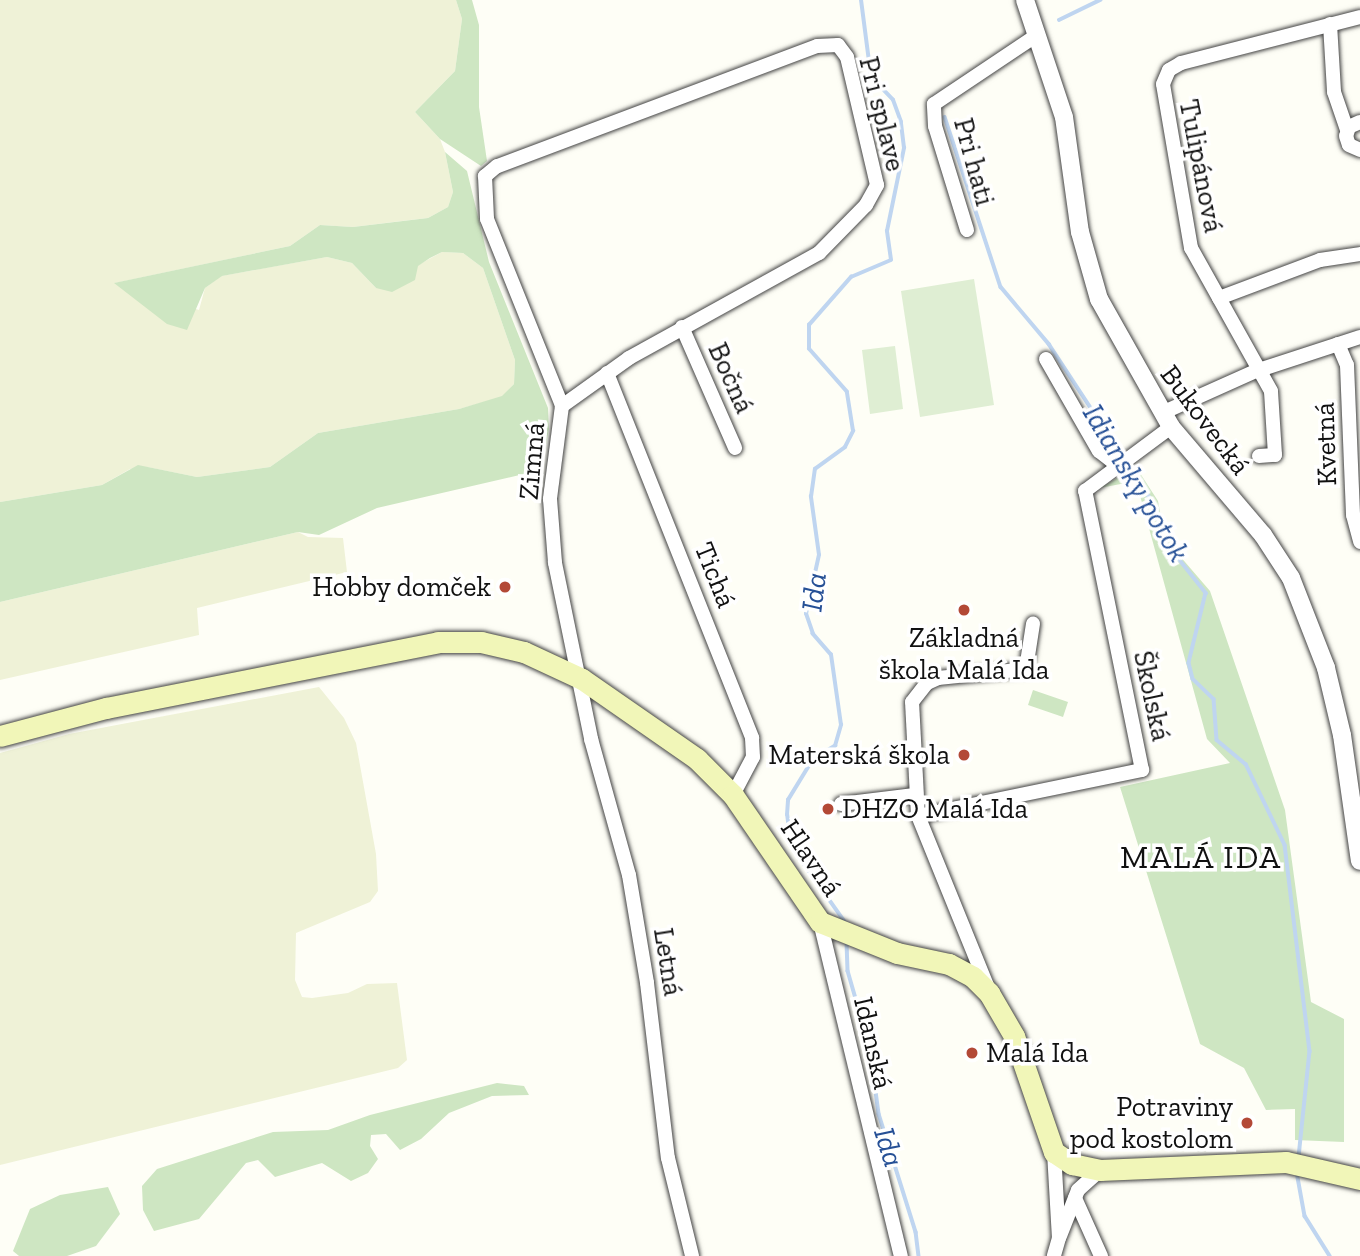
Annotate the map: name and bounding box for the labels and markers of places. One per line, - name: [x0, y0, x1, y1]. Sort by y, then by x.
- place label: Hobby domček: [311, 570, 491, 604]
- marker: Hobby domček: [497, 579, 513, 595]
- marker: Základná škola Malá Ida: [956, 602, 972, 618]
- place label: Základná škola Malá Ida: [879, 621, 1049, 687]
- place label: Materská škola: [768, 738, 950, 772]
- marker: Materská škola: [956, 747, 972, 763]
- place label: DHZO Malá Ida: [842, 792, 1028, 826]
- marker: DHZO Malá Ida: [820, 801, 836, 817]
- place label: Malá Ida: [986, 1036, 1089, 1070]
- marker: Malá Ida: [964, 1045, 980, 1061]
- place label: Potraviny pod kostolom: [1070, 1090, 1233, 1156]
- marker: Potraviny pod kostolom: [1239, 1115, 1255, 1131]

